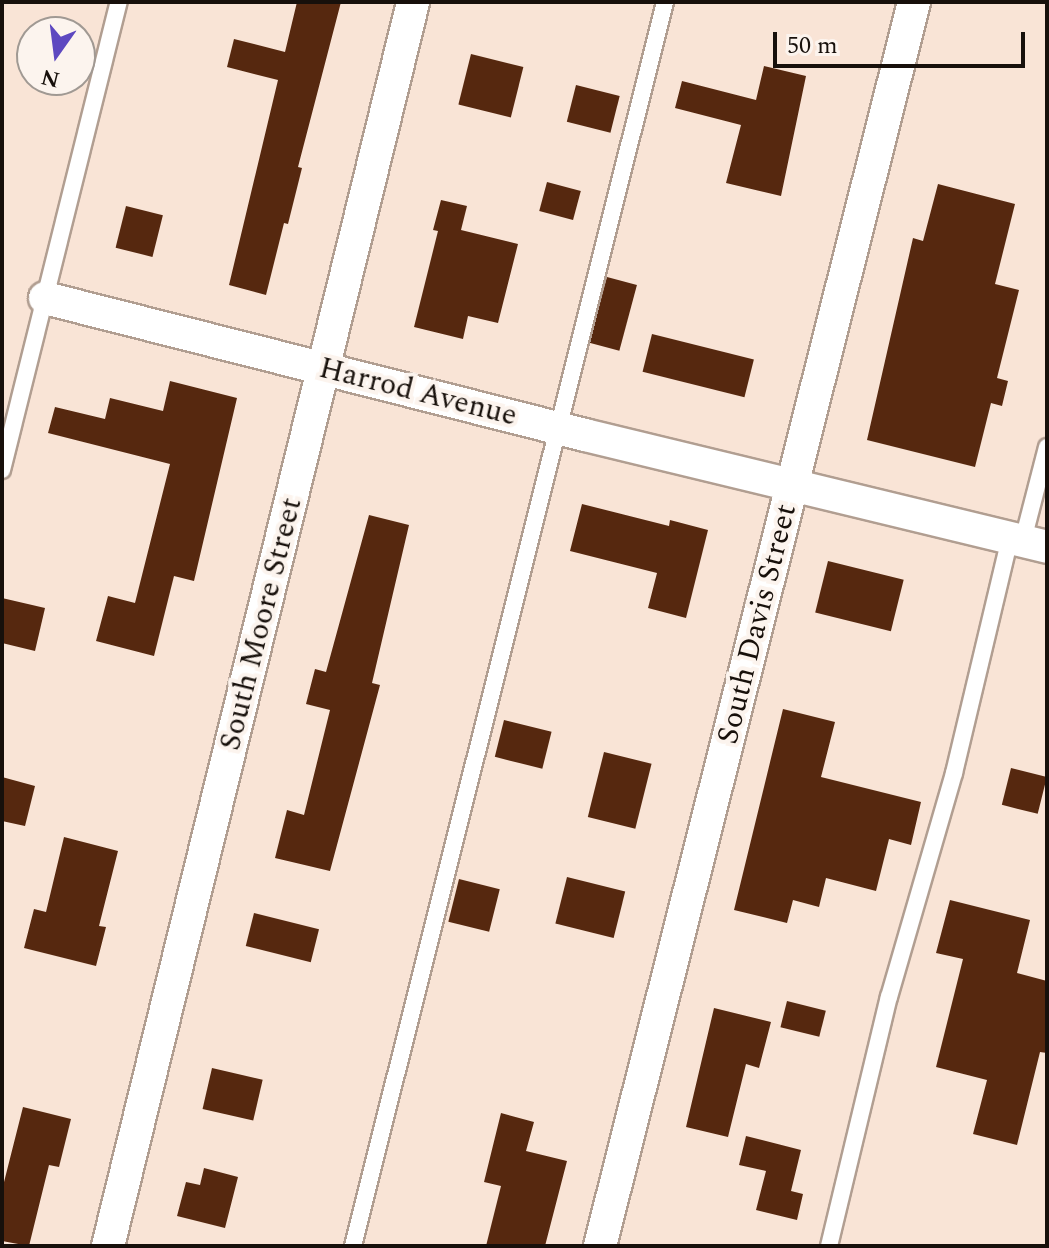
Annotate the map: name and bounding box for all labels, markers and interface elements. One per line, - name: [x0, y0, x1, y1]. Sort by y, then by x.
- north arrow: [16, 16, 96, 96]
- scale bar: [777, 16, 1029, 66]
- text: 50 m: [787, 28, 838, 64]
- text: N: [38, 60, 63, 96]
- street label: Harrod Avenue: [315, 350, 521, 434]
- street label: South Moore Street: [212, 494, 310, 754]
- street label: South Davis Street: [710, 500, 804, 748]

